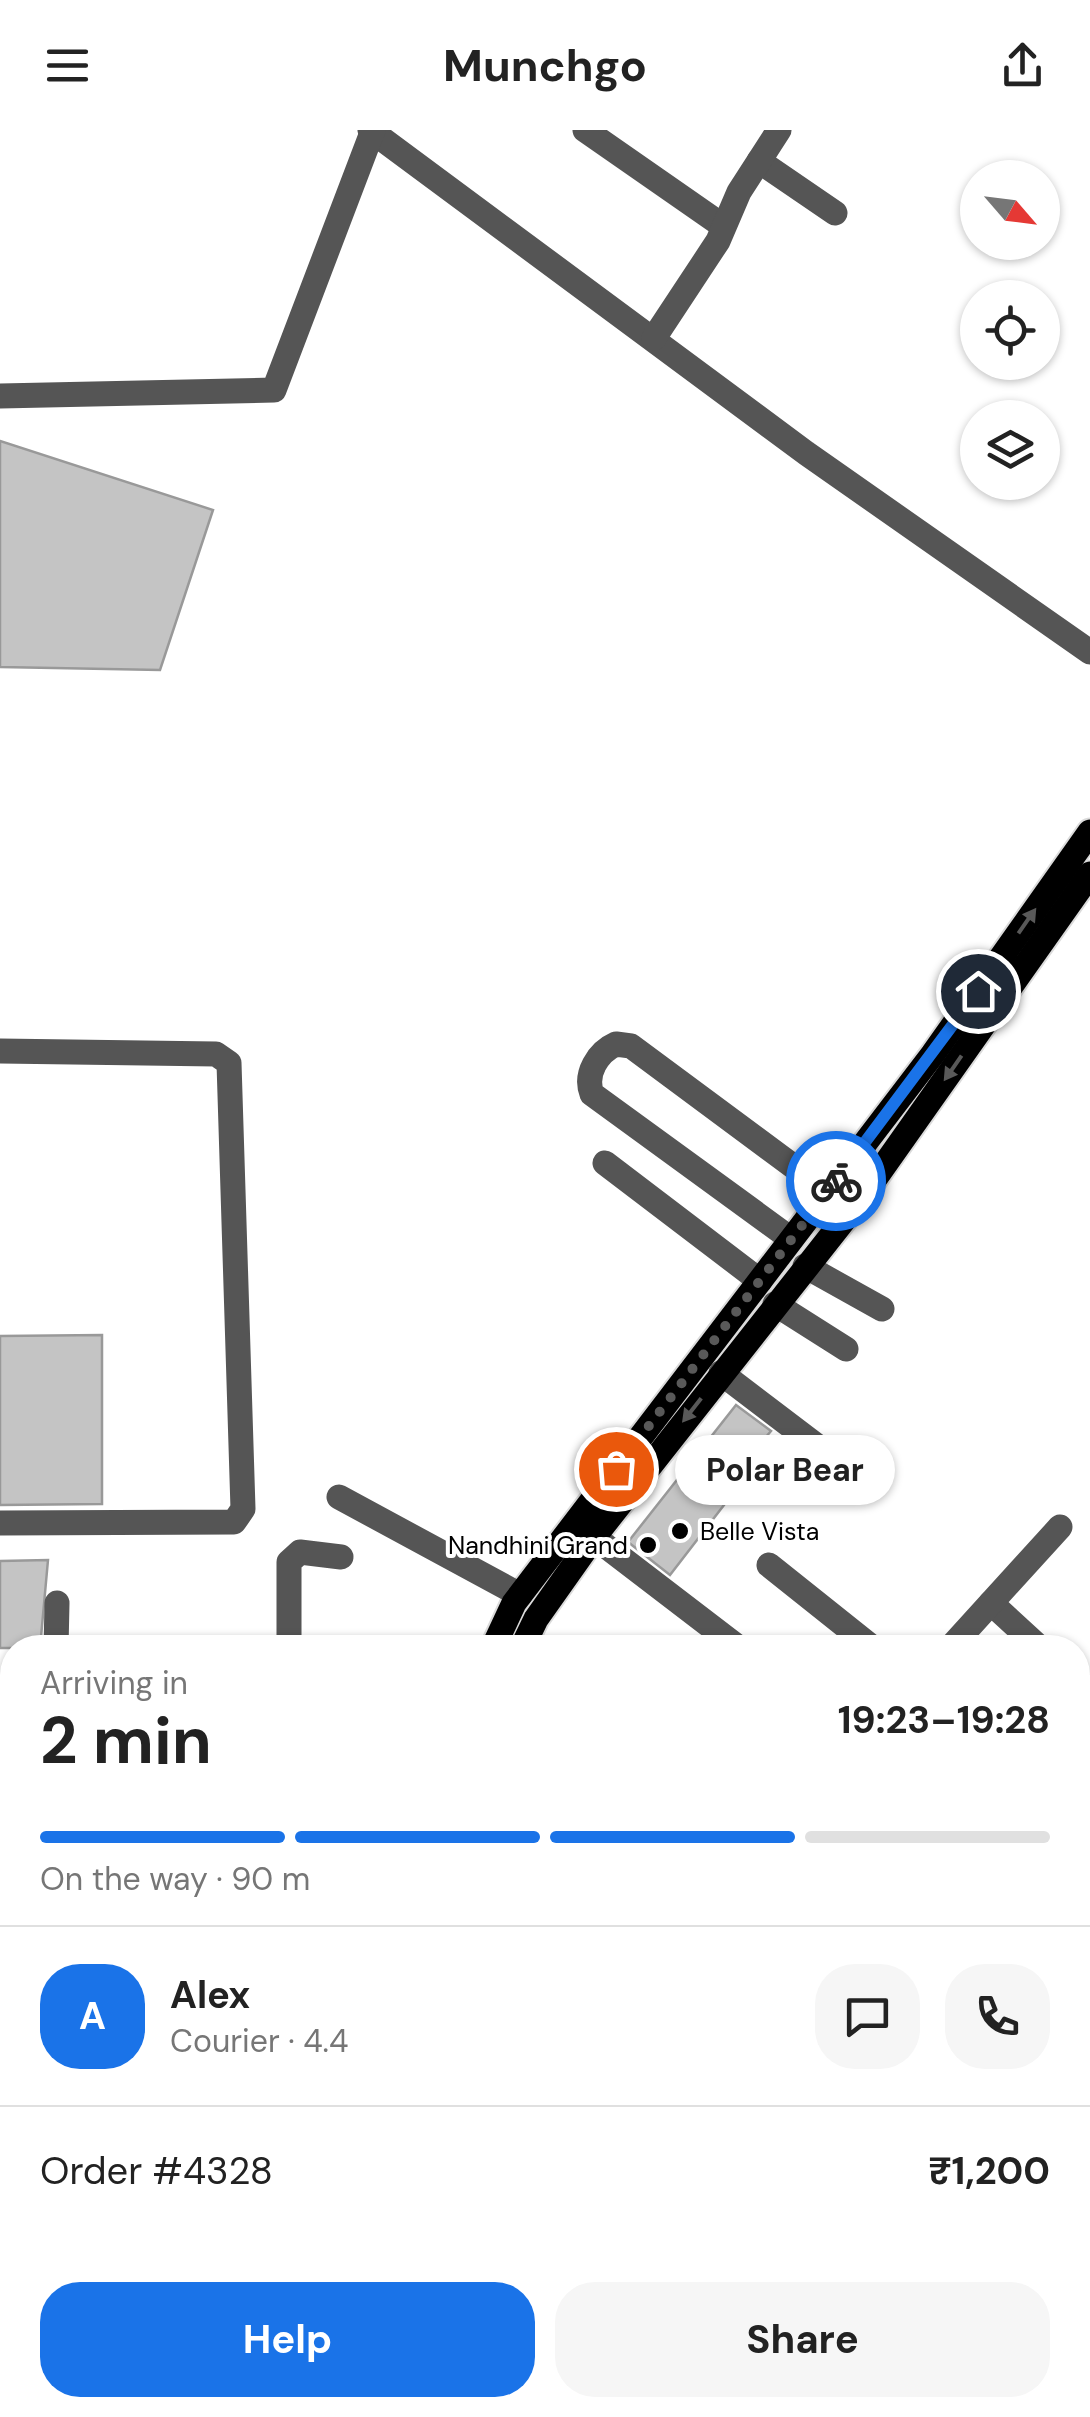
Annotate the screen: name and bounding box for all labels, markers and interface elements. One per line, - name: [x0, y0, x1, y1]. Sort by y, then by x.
- text: Munchgo: [443, 36, 647, 95]
- icon: menu: [40, 38, 95, 93]
- icon: share: [995, 38, 1050, 93]
- north arrow: [960, 160, 1060, 260]
- map controls: [960, 160, 1060, 500]
- button: locate: [960, 280, 1060, 380]
- button: layers: [960, 400, 1060, 500]
- one-way arrow: [1017, 908, 1036, 935]
- pin: [936, 949, 1021, 1034]
- icon: home: [951, 964, 1006, 1019]
- one-way arrow: [944, 1054, 963, 1081]
- courier: [786, 1131, 886, 1231]
- icon: bike: [809, 1154, 864, 1209]
- one-way arrow: [682, 1396, 703, 1422]
- pin: [574, 1427, 659, 1512]
- callout: Polar Bear: [676, 1434, 896, 1504]
- icon: bag: [589, 1442, 644, 1497]
- text: Polar Bear: [706, 1449, 864, 1491]
- place label: Belle Vista: [700, 1515, 819, 1548]
- marker: Belle Vista: [669, 1520, 691, 1542]
- place label: Nandhini Grand: [448, 1529, 628, 1562]
- marker: Nandhini Grand: [637, 1534, 659, 1556]
- text: Arriving in: [40, 1662, 188, 1704]
- text: 19:23–19:28: [838, 1695, 1050, 1745]
- text: 2 min: [40, 1699, 212, 1783]
- text: On the way · 90 m: [40, 1858, 310, 1900]
- button: chat: [815, 1964, 920, 2069]
- button: phone: [945, 1964, 1050, 2069]
- text: Alex: [170, 1970, 250, 2020]
- text: A: [79, 1991, 106, 2041]
- text: Courier · 4.4: [170, 2020, 348, 2062]
- text: Order #4328: [40, 2146, 273, 2196]
- text: ₹1,200: [928, 2146, 1050, 2196]
- button: Help: [40, 2282, 535, 2397]
- button: Share: [555, 2282, 1050, 2397]

